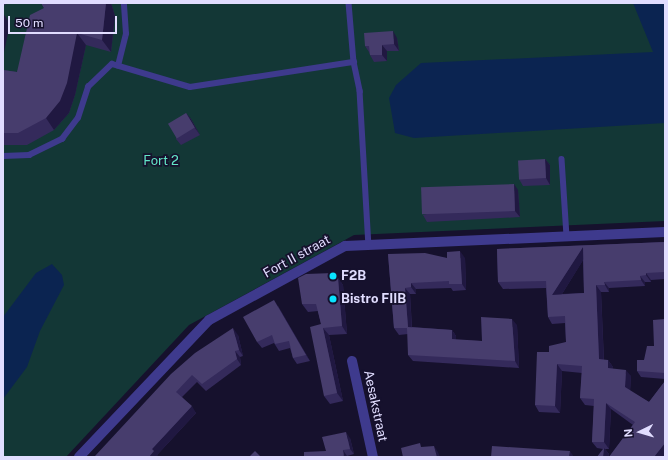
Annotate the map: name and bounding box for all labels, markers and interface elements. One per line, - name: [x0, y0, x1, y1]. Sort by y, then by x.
- scale bar: [10, 8, 119, 34]
- text: 50 m: [15, 16, 43, 30]
- park label: Fort 2: [143, 153, 179, 169]
- street label: Fort II straat: [261, 232, 333, 282]
- place label: F2B: [341, 268, 366, 284]
- marker: F2B: [328, 271, 338, 281]
- place label: Bistro FIIB: [341, 291, 406, 307]
- marker: Bistro FIIB: [328, 294, 338, 304]
- street label: Aesakstraat: [360, 369, 390, 443]
- north arrow: [620, 412, 660, 452]
- text: N: [622, 428, 634, 438]

